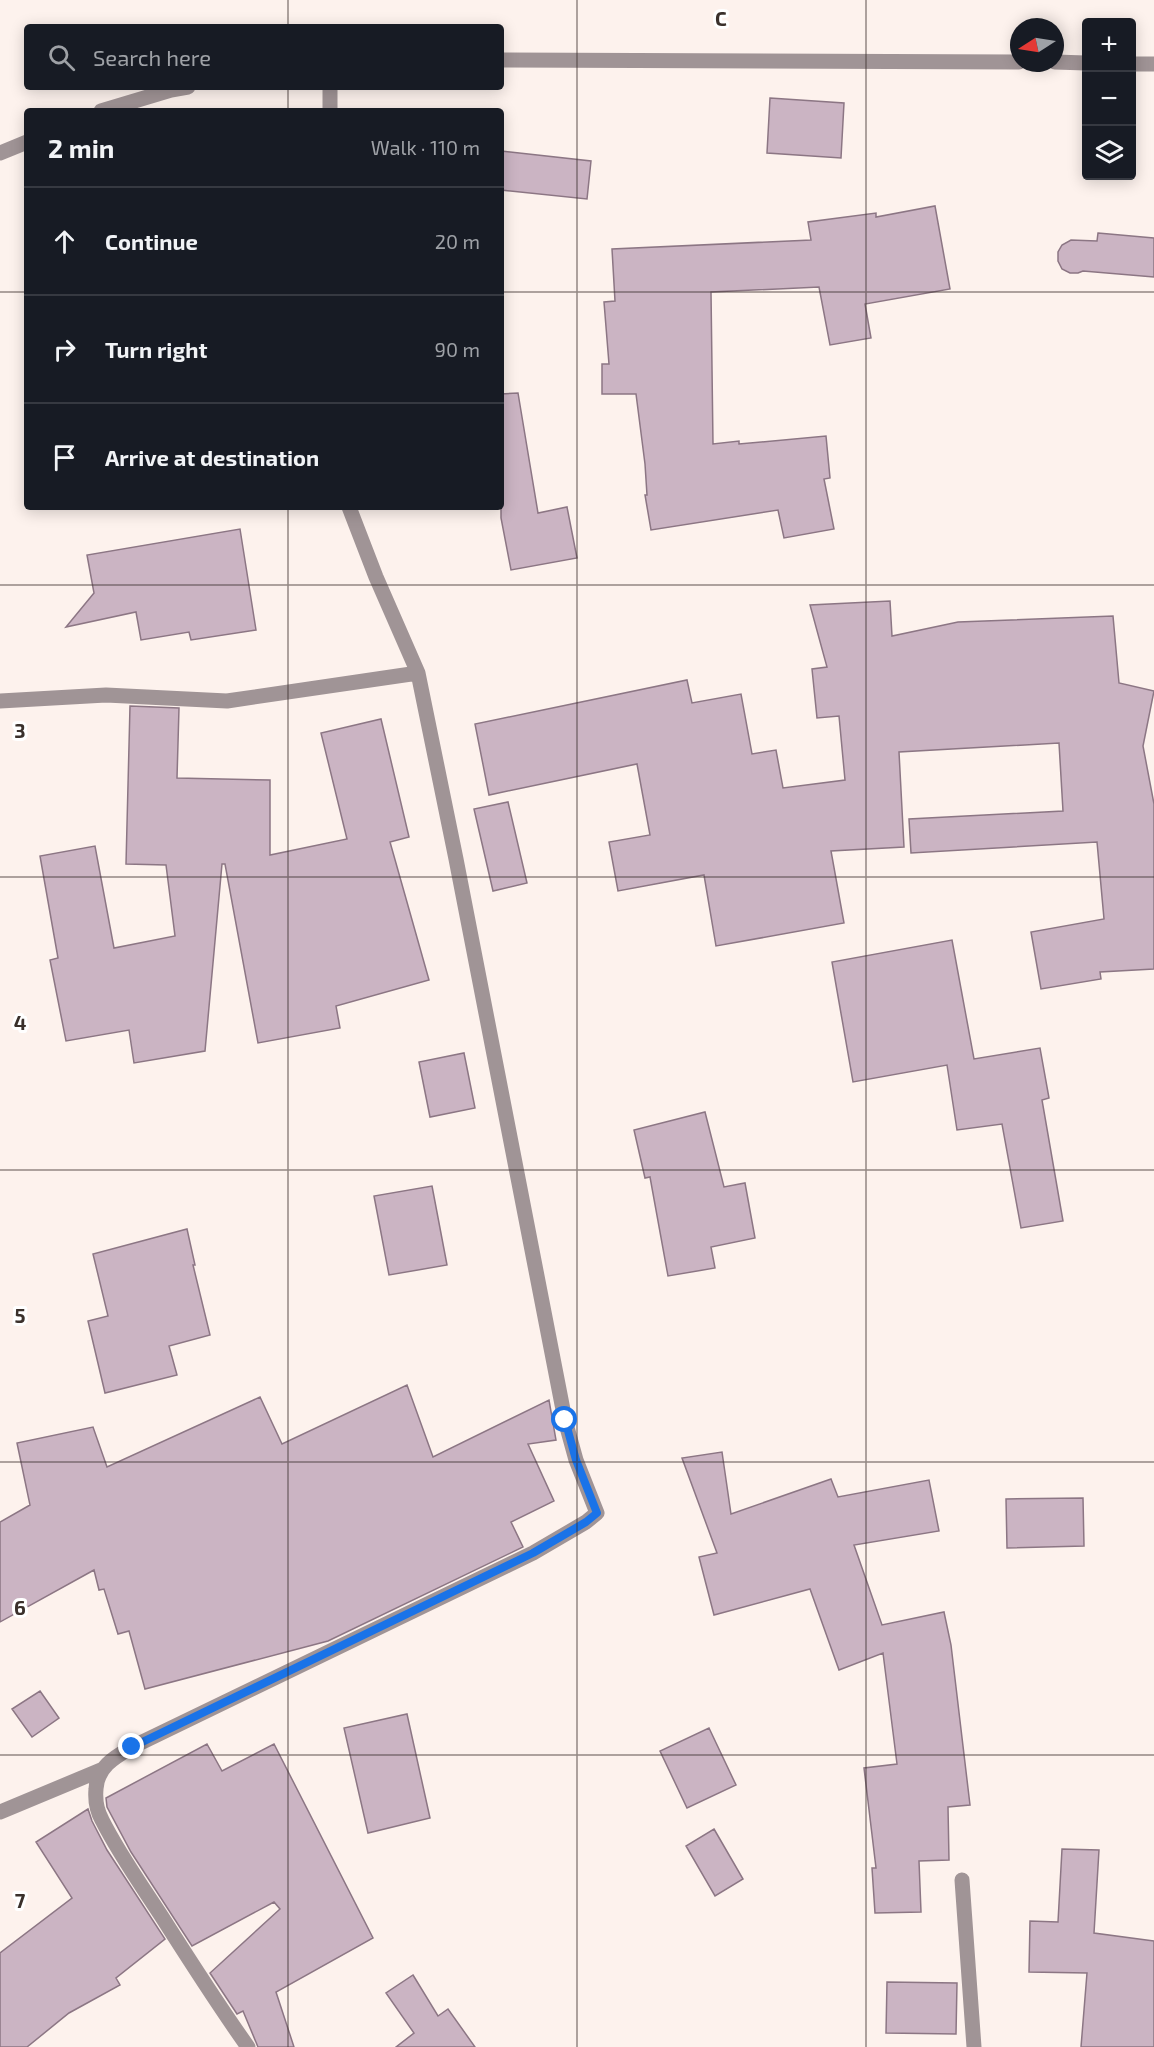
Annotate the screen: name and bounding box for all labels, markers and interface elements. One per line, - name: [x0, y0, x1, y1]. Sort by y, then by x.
- text: C: [715, 6, 727, 30]
- north arrow: [1010, 18, 1064, 72]
- map controls: [1082, 18, 1136, 180]
- button: +: [1082, 18, 1136, 72]
- search box: [24, 24, 504, 90]
- icon: search: [45, 41, 78, 74]
- text: Search here: [93, 44, 211, 70]
- button: −: [1082, 72, 1136, 126]
- button: layers: [1082, 126, 1136, 180]
- text: 2 min: [48, 132, 114, 163]
- text: Walk · 110 m: [371, 135, 480, 159]
- icon: ahead: [48, 225, 81, 258]
- text: Continue: [105, 228, 198, 254]
- text: 20 m: [435, 229, 480, 253]
- icon: right: [48, 333, 81, 366]
- text: Turn right: [105, 336, 207, 362]
- text: 90 m: [435, 337, 480, 361]
- icon: arrive: [48, 441, 81, 474]
- text: Arrive at destination: [105, 444, 319, 470]
- text: 3: [14, 718, 26, 742]
- text: 4: [14, 1010, 27, 1034]
- text: 5: [14, 1303, 26, 1327]
- route start: [551, 1406, 577, 1432]
- text: 6: [14, 1595, 26, 1619]
- route end: [118, 1733, 144, 1759]
- text: 7: [15, 1888, 26, 1912]

